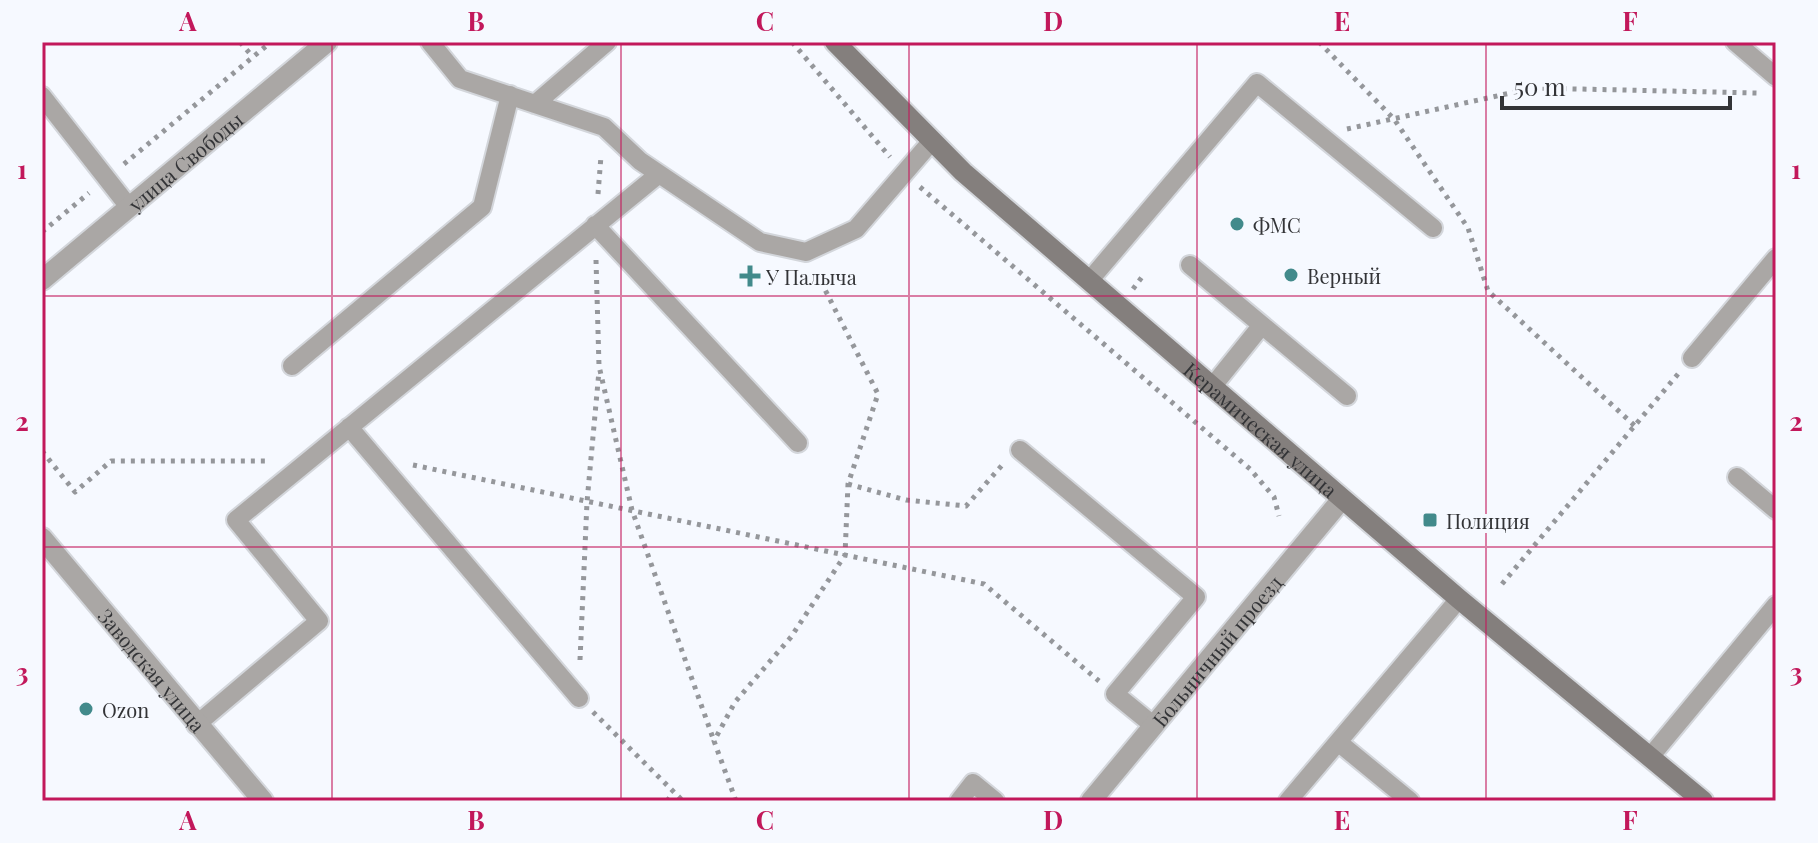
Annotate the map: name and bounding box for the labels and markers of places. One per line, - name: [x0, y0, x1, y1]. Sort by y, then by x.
- place label: ФМС: [1253, 211, 1301, 238]
- marker: ФМС: [1228, 215, 1246, 233]
- place label: Верный: [1307, 262, 1381, 289]
- place label: У Палыча: [765, 263, 857, 290]
- marker: Верный: [1282, 266, 1300, 284]
- marker: У Палыча: [741, 267, 759, 285]
- place label: Полиция: [1446, 507, 1530, 534]
- marker: Полиция: [1421, 511, 1439, 529]
- place label: Ozon: [102, 696, 149, 723]
- marker: Ozon: [77, 700, 95, 718]

